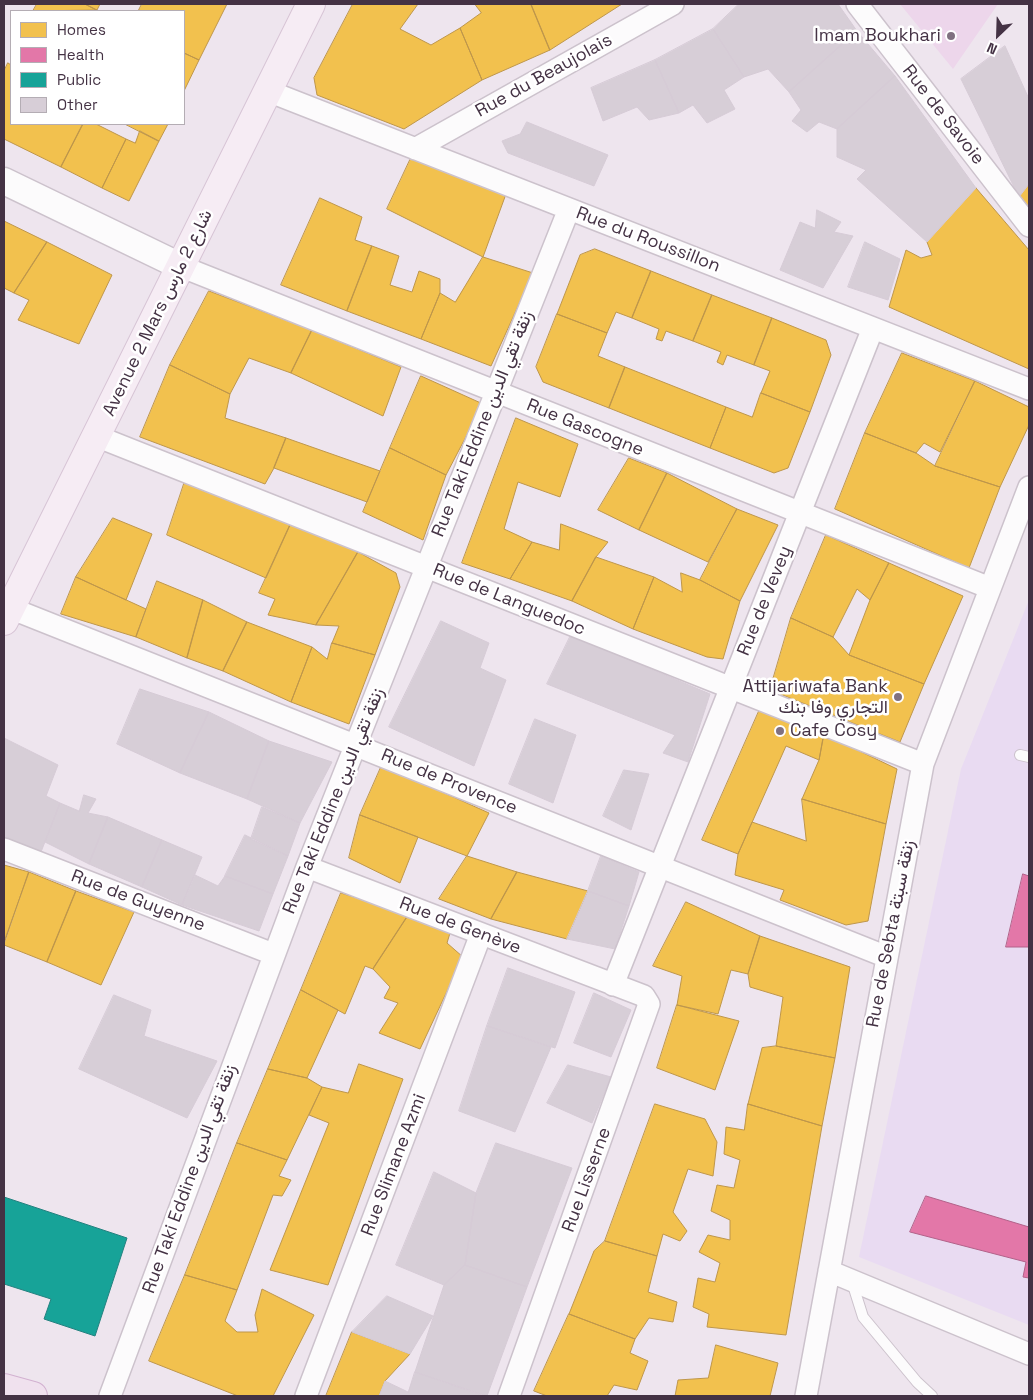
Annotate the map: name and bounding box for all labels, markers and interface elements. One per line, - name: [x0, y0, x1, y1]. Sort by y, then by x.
- legend: [10, 10, 185, 125]
- north arrow: [973, 10, 1023, 60]
- text: Homes: [57, 20, 106, 39]
- place label: Imam Boukhari: [814, 25, 941, 47]
- street label: Rue du Beaujolais: [472, 30, 616, 122]
- marker: Imam Boukhari: [945, 30, 957, 42]
- text: N: [984, 39, 1000, 59]
- text: Health: [57, 45, 104, 64]
- street label: Rue de Savoie: [897, 61, 989, 169]
- text: Public: [57, 70, 101, 89]
- text: Other: [57, 95, 98, 114]
- street label: Rue du Roussillon: [573, 203, 723, 277]
- street label: Avenue 2 Mars شارع 2 مارس: [99, 206, 217, 420]
- street label: Rue Taki Eddine زنقة تقي الدين: [428, 308, 538, 540]
- street label: Rue Gascogne: [523, 395, 647, 461]
- street label: Rue de Vevey: [733, 543, 797, 659]
- street label: Rue de Languedoc: [430, 560, 588, 640]
- place label: Attijariwafa Bank التجاري وفا بنك: [742, 676, 888, 719]
- street label: Rue Taki Eddine زنقة تقي الدين: [279, 685, 389, 917]
- marker: Attijariwafa Bank التجاري وفا بنك: [892, 691, 904, 703]
- place label: Cafe Cosy: [790, 720, 877, 742]
- marker: Cafe Cosy: [774, 725, 786, 737]
- street label: Rue de Provence: [378, 745, 520, 819]
- street label: Rue de Sebta زنقة سبتة: [862, 839, 920, 1029]
- street label: Rue de Guyenne: [68, 866, 208, 936]
- street label: Rue de Genève: [396, 893, 524, 959]
- street label: Rue Taki Eddine زنقة تقي الدين: [138, 1062, 242, 1296]
- street label: Rue Slimane Azmi: [357, 1091, 431, 1239]
- street label: Rue Lisserne: [558, 1125, 616, 1235]

